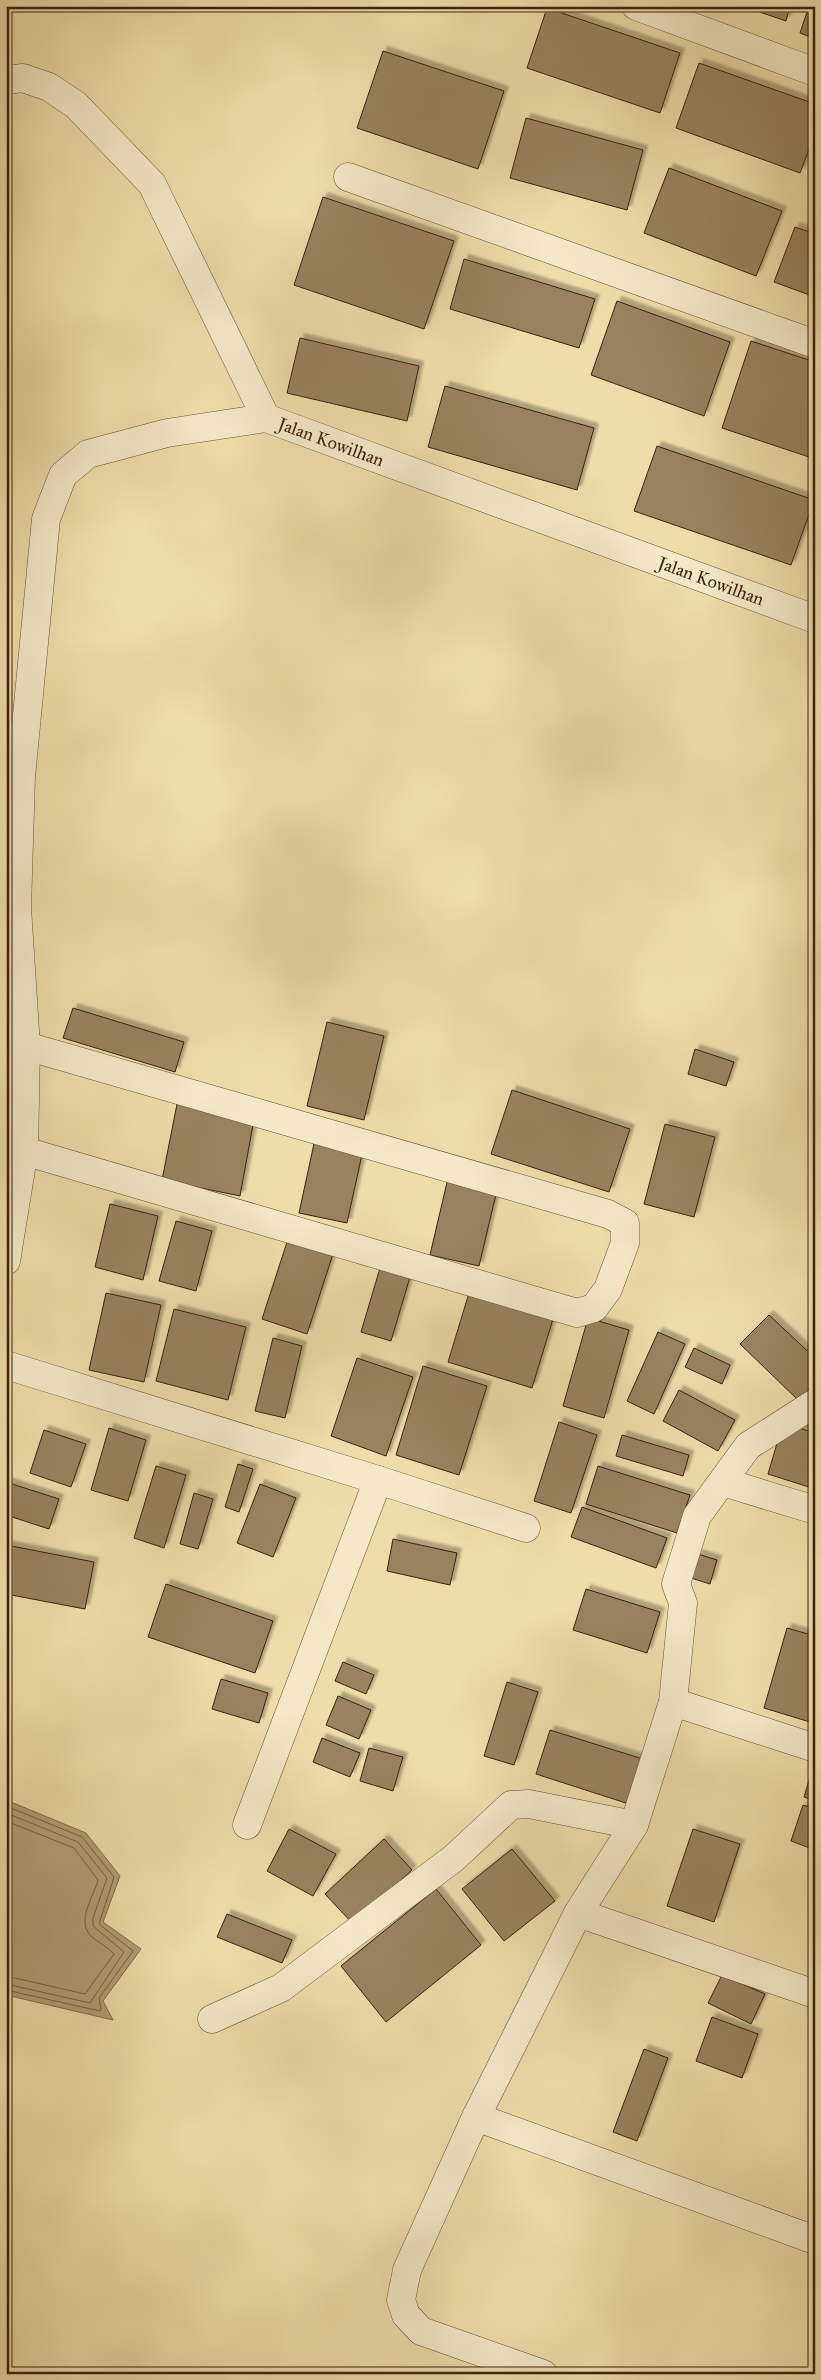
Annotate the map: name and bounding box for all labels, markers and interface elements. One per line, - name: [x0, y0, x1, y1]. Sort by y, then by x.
- street label: Jalan Kowilhan: [273, 412, 387, 472]
- street label: Jalan Kowilhan: [653, 551, 767, 611]

